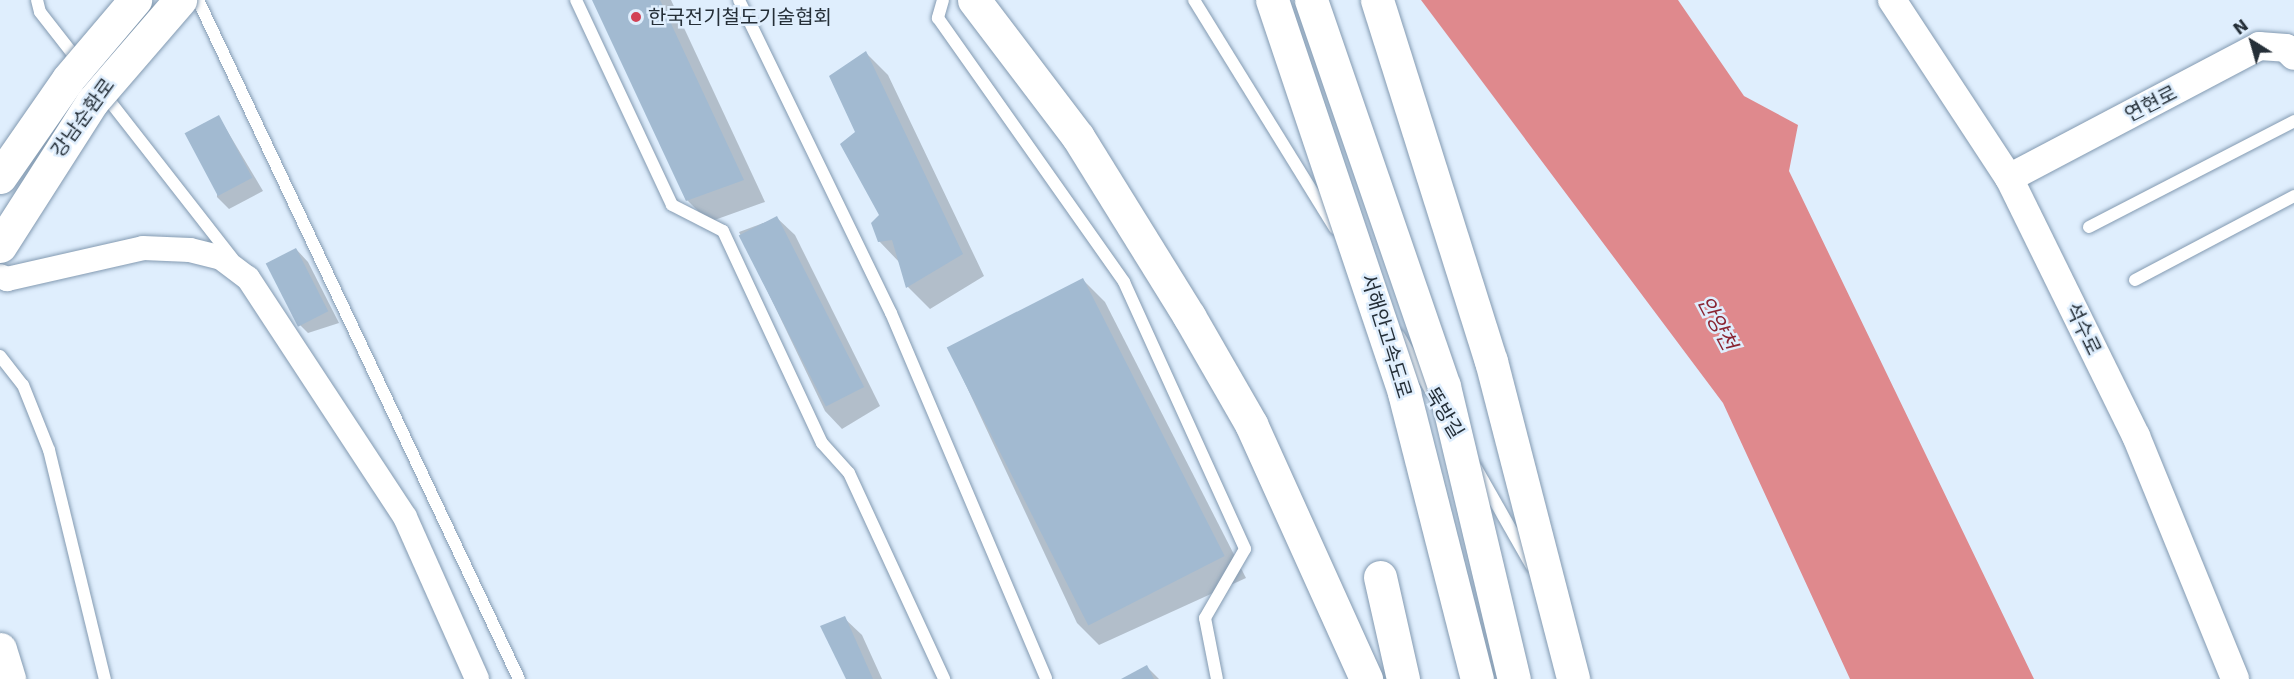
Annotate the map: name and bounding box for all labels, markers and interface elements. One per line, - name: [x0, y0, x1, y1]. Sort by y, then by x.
- place label: 한국전기철도기술협회: [648, 5, 832, 29]
- marker: 한국전기철도기술협회: [629, 10, 643, 24]
- north arrow: [2222, 12, 2282, 72]
- text: N: [2230, 16, 2252, 39]
- street label: 강남순환로: [46, 74, 120, 162]
- street label: 연현로: [2121, 81, 2181, 127]
- street label: 서해안고속도로: [1356, 271, 1416, 401]
- water label: 안양천: [1692, 291, 1742, 355]
- street label: 석수로: [2060, 299, 2106, 359]
- street label: 뚝방길: [1419, 383, 1469, 443]

